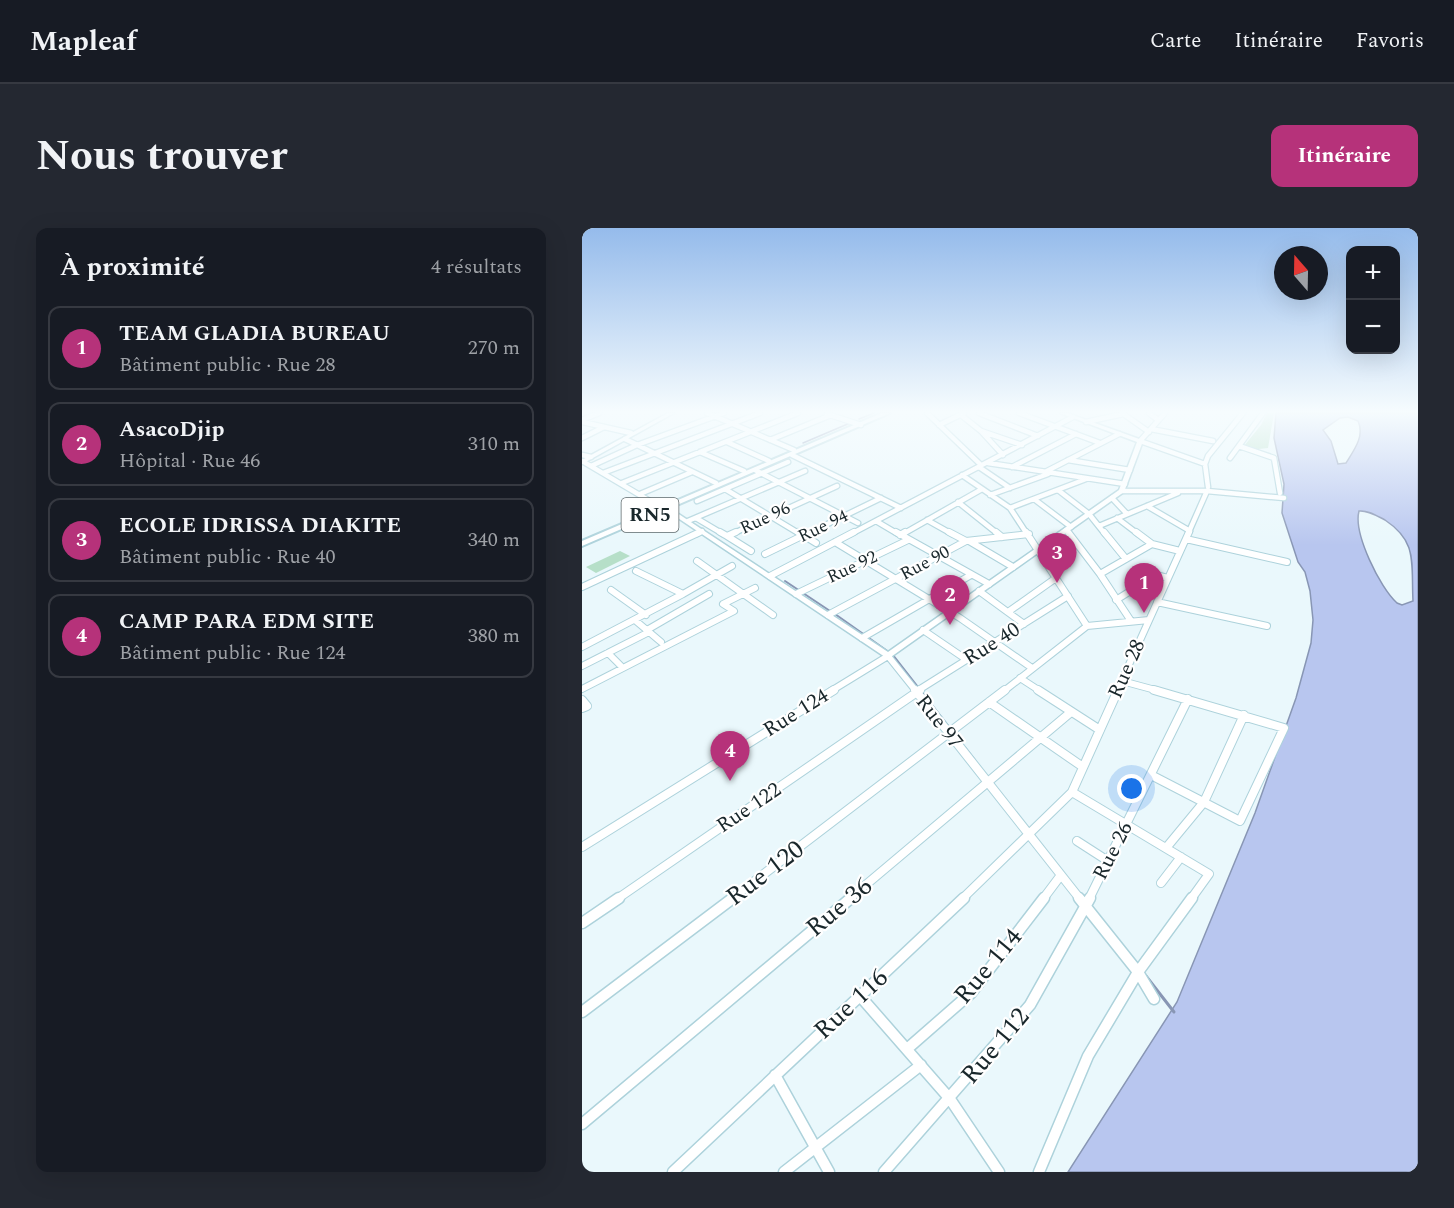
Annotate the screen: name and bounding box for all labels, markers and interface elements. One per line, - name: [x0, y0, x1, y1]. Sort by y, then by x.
- text: Mapleaf: [30, 20, 137, 63]
- text: Carte: [1150, 25, 1201, 57]
- text: Itinéraire: [1234, 25, 1323, 57]
- text: Favoris: [1356, 25, 1424, 57]
- text: Nous trouver: [36, 125, 288, 188]
- button: Itinéraire: [1271, 125, 1418, 187]
- north arrow: [1274, 246, 1328, 300]
- map controls: [1346, 246, 1400, 354]
- button: +: [1346, 246, 1400, 300]
- text: À proximité: [60, 247, 205, 287]
- text: 4 résultats: [431, 252, 522, 282]
- button: −: [1346, 300, 1400, 354]
- text: TEAM GLADIA BUREAU: [119, 317, 390, 350]
- text: 1: [76, 333, 87, 363]
- text: 270 m: [468, 333, 520, 363]
- text: Bâtiment public · Rue 28: [119, 350, 335, 380]
- text: AsacoDjip: [119, 413, 225, 446]
- text: 2: [76, 429, 87, 459]
- text: 310 m: [468, 429, 520, 459]
- text: Hôpital · Rue 46: [119, 446, 260, 476]
- street label: Rue 96: [735, 495, 795, 541]
- road number: RN5: [622, 498, 679, 532]
- street label: Rue 94: [793, 502, 853, 550]
- text: ECOLE IDRISSA DIAKITE: [119, 509, 401, 542]
- text: 3: [76, 525, 87, 555]
- text: 340 m: [468, 525, 520, 555]
- pin: 3: [1038, 534, 1076, 583]
- street label: Rue 90: [895, 539, 955, 587]
- text: Bâtiment public · Rue 40: [119, 542, 335, 572]
- street label: Rue 92: [822, 544, 882, 590]
- pin: 1: [1124, 564, 1164, 613]
- pin: 2: [930, 576, 970, 625]
- text: CAMP PARA EDM SITE: [119, 605, 374, 638]
- street label: Rue 40: [957, 614, 1027, 674]
- text: 4: [76, 621, 87, 651]
- text: 380 m: [468, 621, 520, 651]
- street label: Rue 28: [1100, 634, 1154, 704]
- text: Bâtiment public · Rue 124: [119, 638, 345, 668]
- street label: Rue 124: [757, 680, 836, 746]
- street label: Rue 97: [907, 688, 971, 756]
- pin: 4: [710, 732, 750, 781]
- street label: Rue 122: [710, 774, 788, 842]
- your location: [1117, 774, 1146, 803]
- street label: Rue 26: [1085, 816, 1141, 886]
- street label: Rue 120: [717, 830, 813, 916]
- street label: Rue 36: [797, 867, 881, 947]
- street label: Rue 114: [944, 919, 1032, 1013]
- street label: Rue 116: [805, 959, 897, 1049]
- street label: Rue 112: [951, 999, 1039, 1093]

